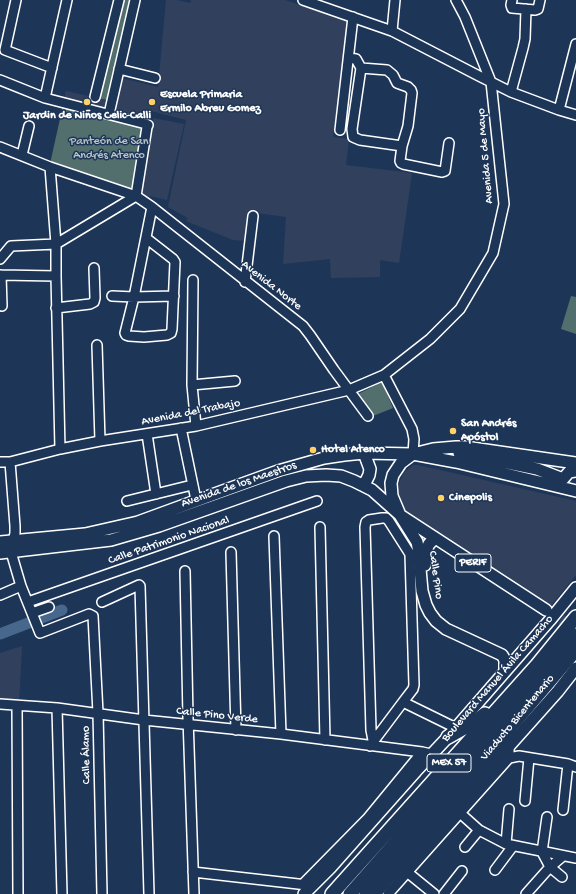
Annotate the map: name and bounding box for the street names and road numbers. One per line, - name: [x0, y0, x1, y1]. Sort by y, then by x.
- street label: Avenida 5 de Mayo: [475, 108, 497, 204]
- street label: Avenida Norte: [238, 258, 304, 314]
- street label: Avenida del Trabajo: [140, 396, 242, 430]
- street label: Avenida de los Maestros: [179, 458, 299, 512]
- street label: Calle Patrimonio Nacional: [107, 514, 231, 568]
- street label: Calle Pino: [424, 550, 446, 600]
- road number: PERIF: [455, 554, 491, 572]
- street label: Boulevard Manuel Ávila Camacho: [439, 613, 557, 745]
- street label: Viaducto Bicentenario: [478, 672, 558, 764]
- street label: Calle Pino Verde: [176, 705, 258, 727]
- street label: Calle Álamo: [79, 726, 95, 784]
- road number: MEX 57: [427, 754, 471, 772]

